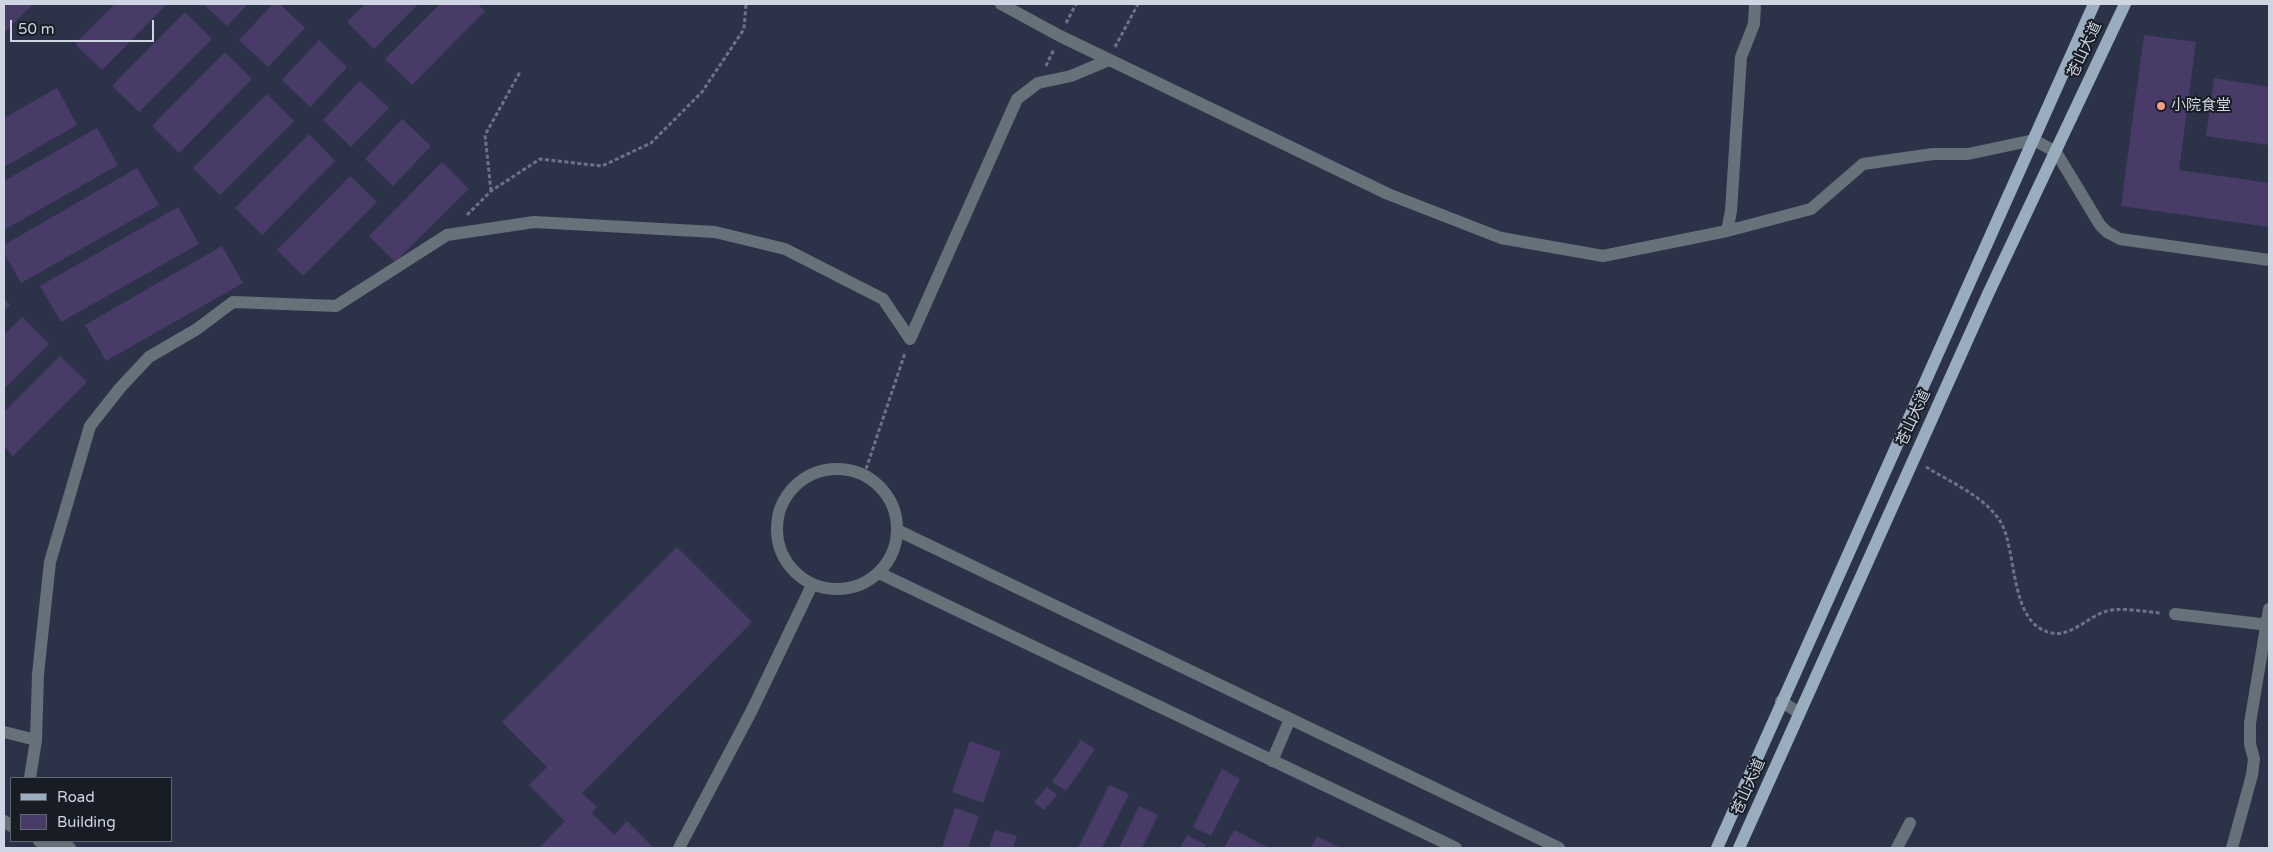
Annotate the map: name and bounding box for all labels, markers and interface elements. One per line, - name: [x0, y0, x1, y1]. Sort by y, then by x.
- scale bar: [12, 10, 156, 42]
- street label: 苍山大道: [2064, 19, 2106, 81]
- text: 50 m: [18, 20, 55, 38]
- place label: 小院食堂: [2171, 97, 2231, 115]
- marker: 小院食堂: [2155, 100, 2167, 112]
- street label: 苍山大道: [1893, 387, 1935, 449]
- street label: 苍山大道: [1729, 756, 1769, 818]
- legend: [10, 777, 172, 842]
- text: Road: [57, 788, 95, 806]
- text: Building: [57, 813, 116, 831]

